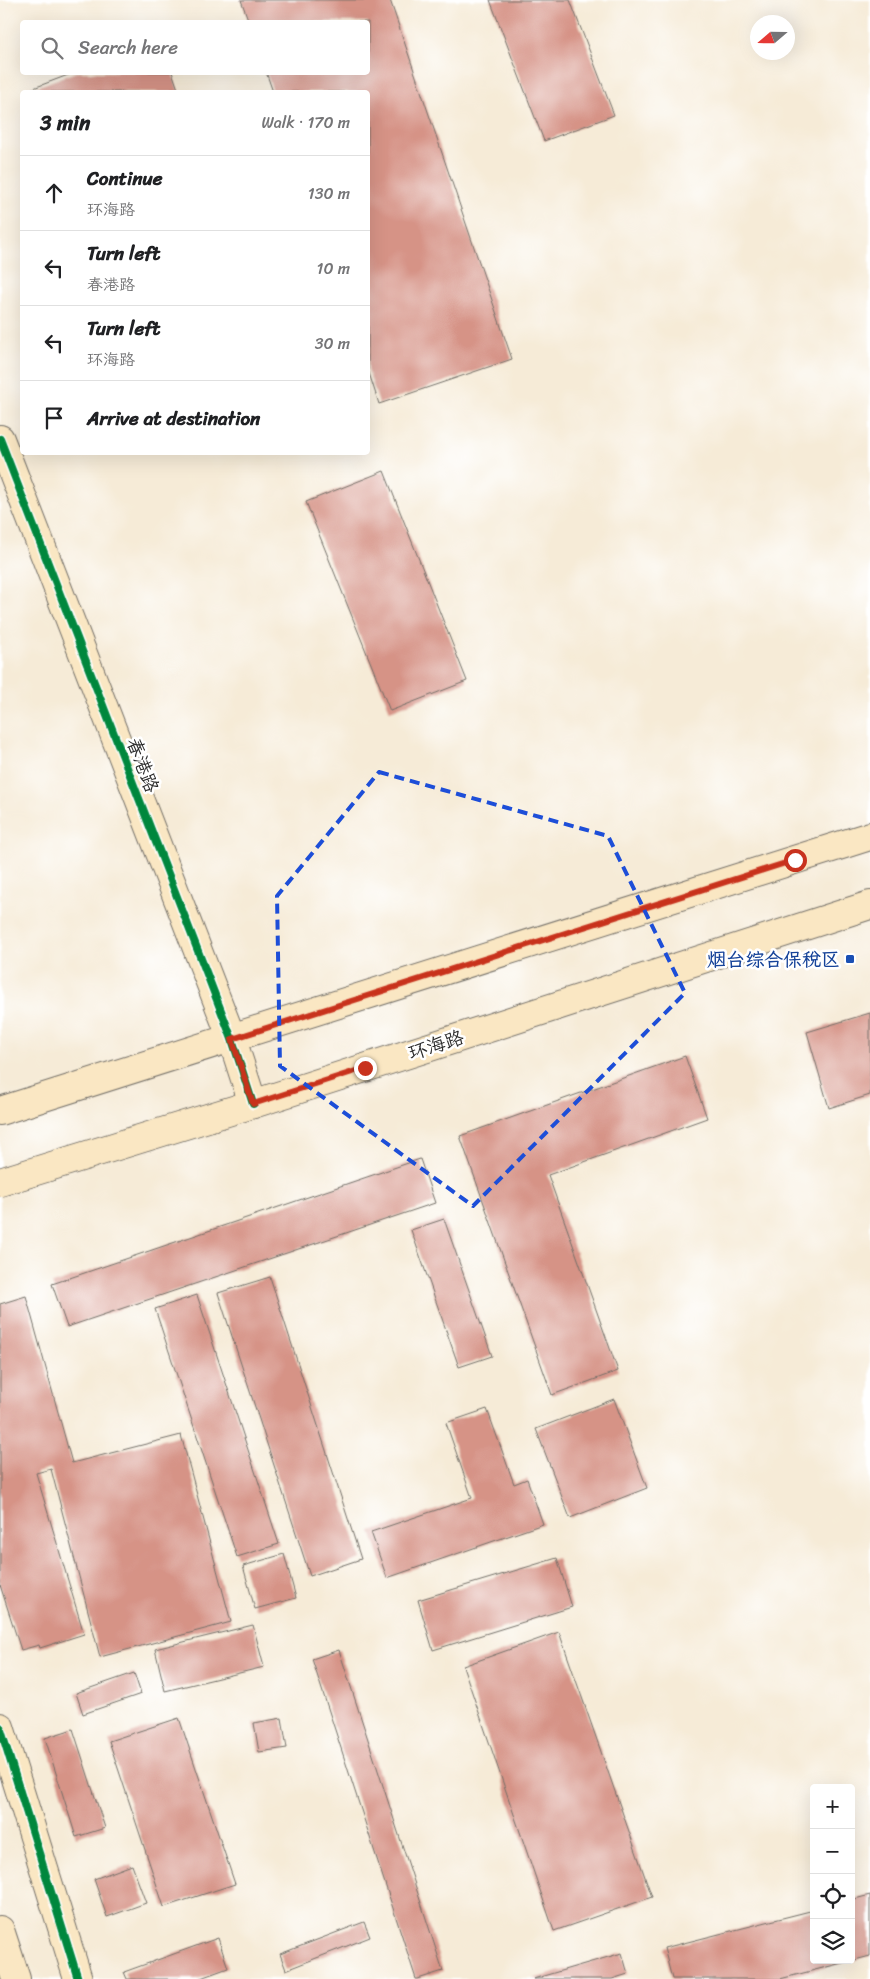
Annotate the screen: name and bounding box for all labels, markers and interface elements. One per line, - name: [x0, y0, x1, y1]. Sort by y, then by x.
- north arrow: [750, 15, 795, 60]
- search box: [20, 20, 370, 75]
- text: Search here: [78, 31, 178, 64]
- icon: search: [38, 34, 66, 62]
- text: 3 min: [40, 104, 90, 142]
- text: Walk · 170 m: [261, 108, 350, 137]
- text: Continue: [87, 162, 163, 195]
- icon: ahead: [40, 179, 68, 207]
- text: 130 m: [308, 179, 350, 208]
- text: 环海路: [87, 195, 135, 224]
- text: Turn left: [87, 237, 160, 270]
- icon: left: [40, 254, 68, 282]
- text: 10 m: [317, 254, 350, 283]
- text: 春港路: [87, 270, 135, 299]
- text: Turn left: [87, 312, 160, 345]
- icon: left: [40, 329, 68, 357]
- text: 30 m: [315, 329, 350, 358]
- text: 环海路: [87, 345, 135, 374]
- text: Arrive at destination: [87, 402, 260, 435]
- icon: arrive: [40, 404, 68, 432]
- street label: 春港路: [117, 732, 169, 798]
- route start: [784, 849, 807, 872]
- place label: 烟台综合保税区: [707, 943, 840, 976]
- marker: 烟台综合保税区: [844, 953, 856, 965]
- street label: 环海路: [404, 1020, 468, 1070]
- route end: [354, 1057, 377, 1080]
- map controls: [810, 1784, 855, 1964]
- button: +: [810, 1784, 855, 1829]
- button: −: [810, 1829, 855, 1874]
- button: locate: [810, 1874, 855, 1919]
- button: layers: [810, 1919, 855, 1964]

